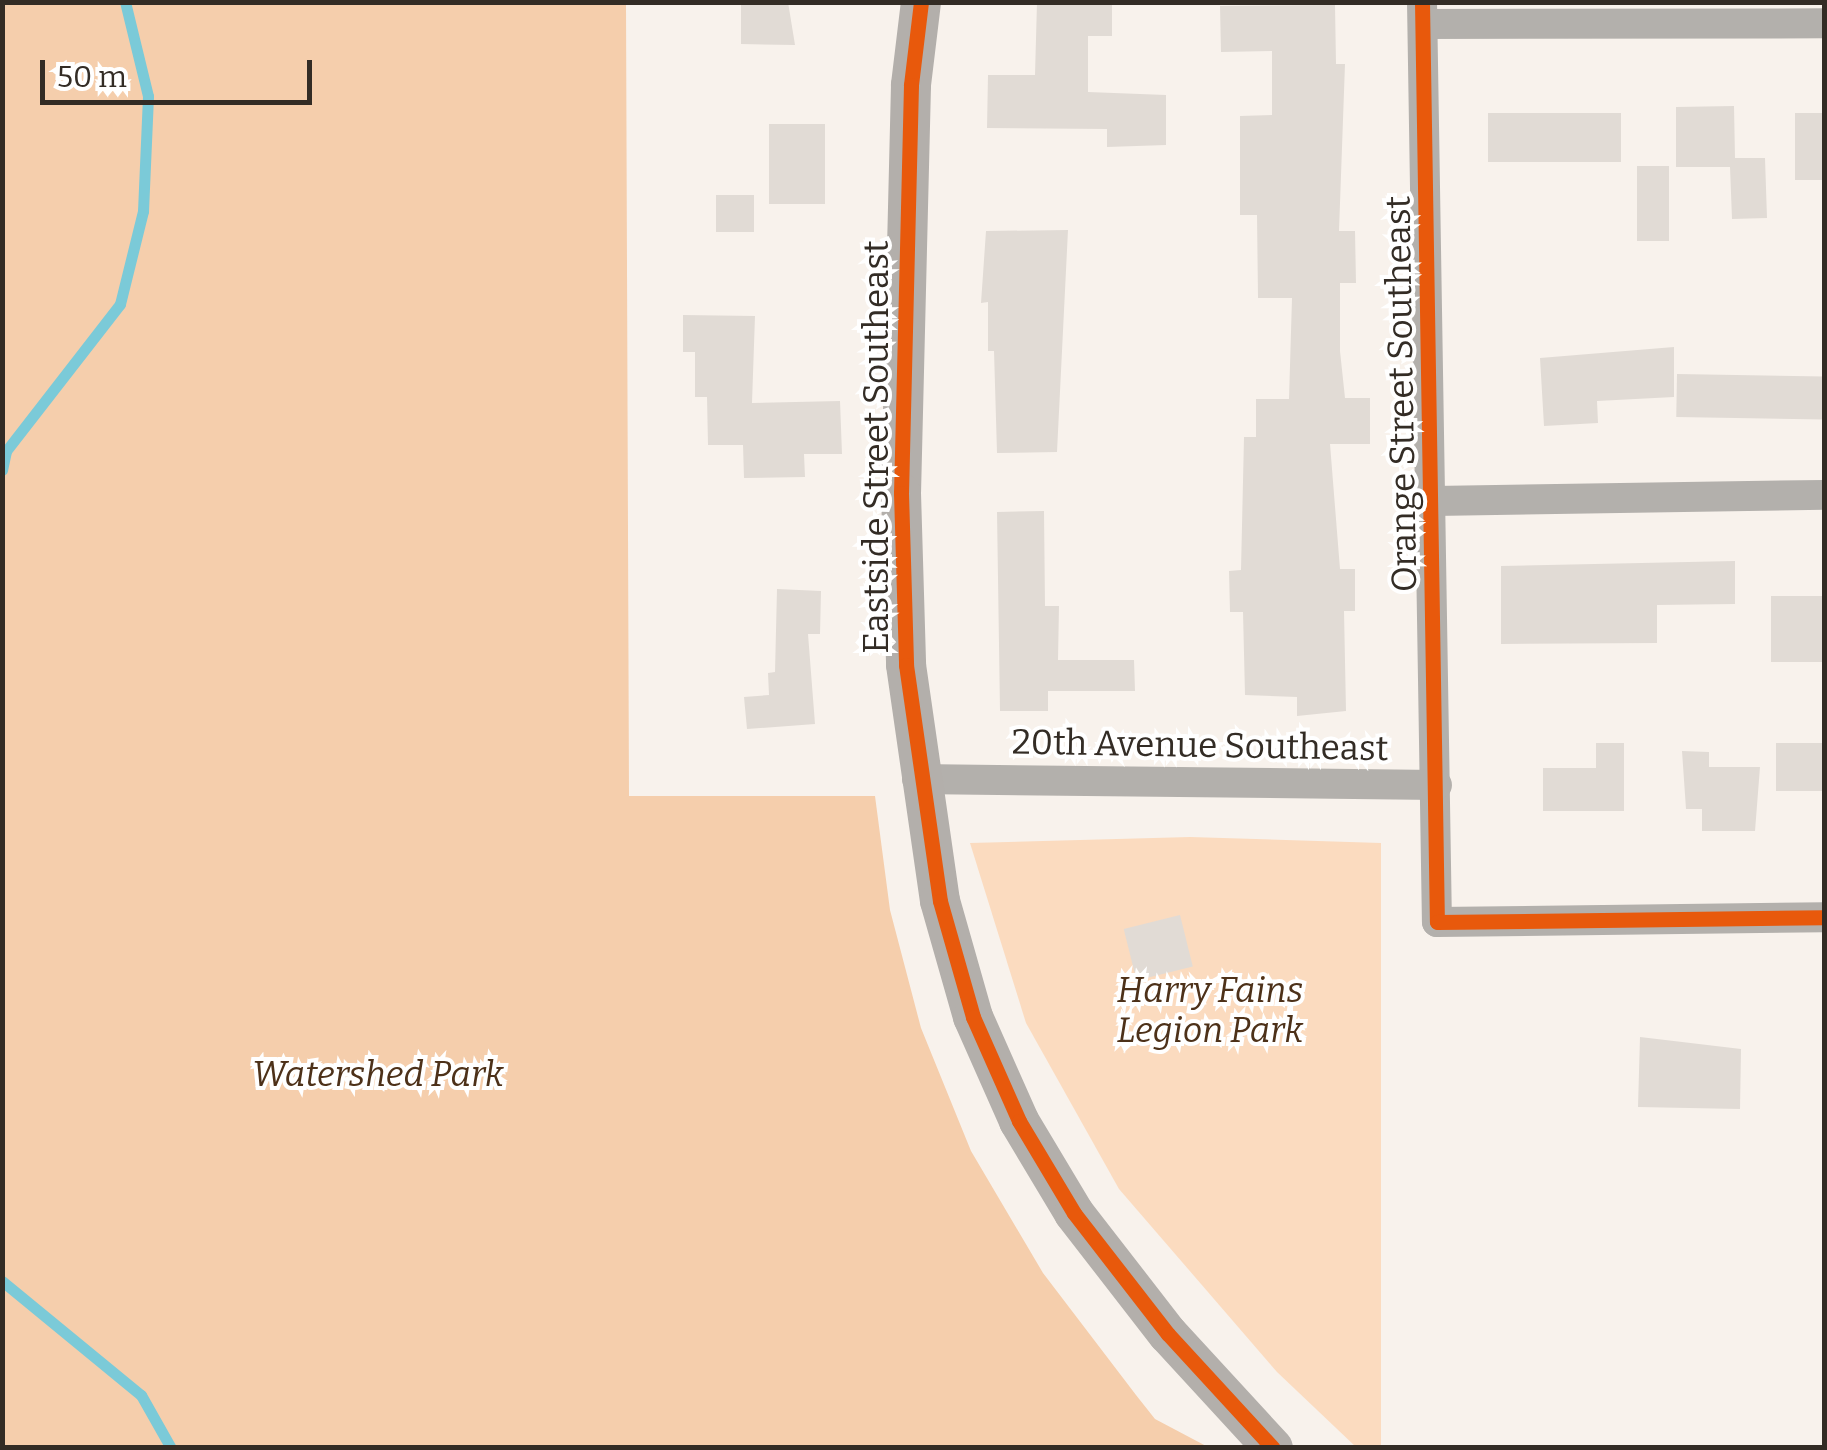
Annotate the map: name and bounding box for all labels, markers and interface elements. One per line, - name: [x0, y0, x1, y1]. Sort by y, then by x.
- scale bar: [45, 40, 318, 102]
- text: 50 m: [57, 59, 127, 95]
- street label: Orange Street Southeast: [1377, 195, 1425, 593]
- street label: Eastside Street Southeast: [855, 240, 897, 654]
- street label: 20th Avenue Southeast: [1011, 721, 1389, 769]
- park label: Harry Fains Legion Park: [1117, 969, 1303, 1051]
- park label: Watershed Park: [252, 1053, 504, 1095]

